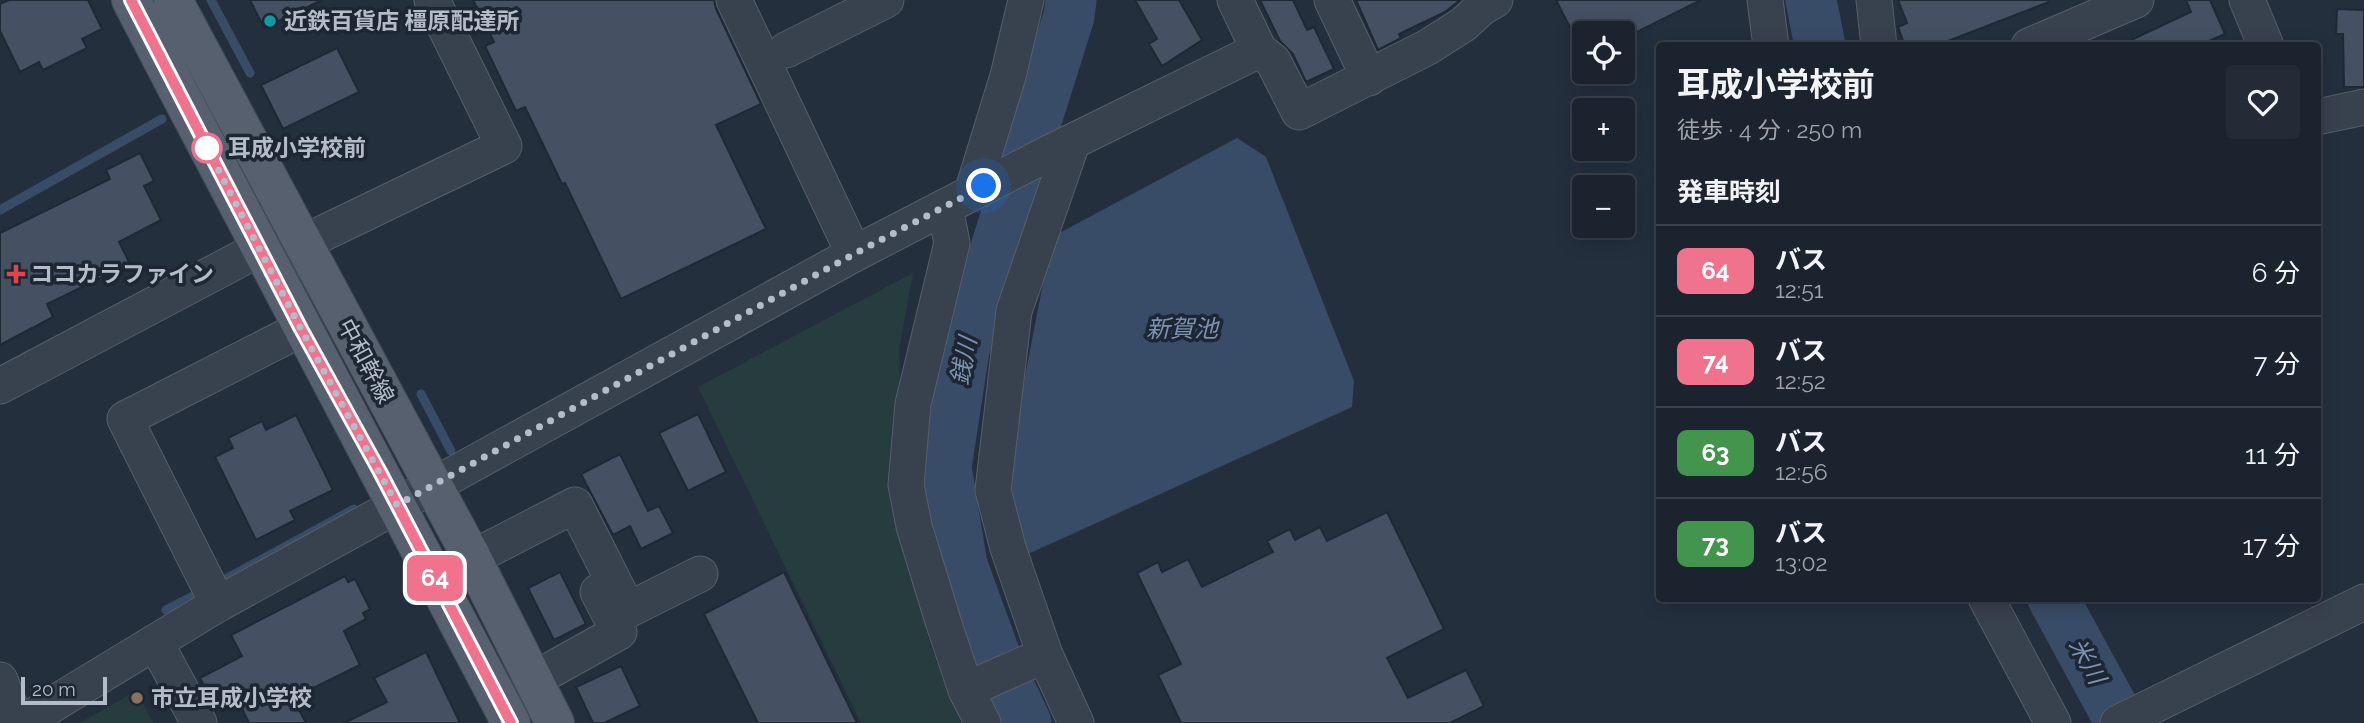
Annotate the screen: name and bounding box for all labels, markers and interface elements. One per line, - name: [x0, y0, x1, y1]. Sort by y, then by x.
- place label: 近鉄百貨店 橿原配達所: [284, 7, 520, 34]
- marker: 近鉄百貨店 橿原配達所: [262, 13, 278, 29]
- map controls: [1572, 21, 1635, 238]
- button: locate: [1572, 21, 1635, 84]
- text: 耳成小学校前: [1677, 65, 1875, 104]
- button: heart: [2226, 65, 2300, 139]
- button: +: [1572, 98, 1635, 161]
- text: 徒歩 · 4 分 · 250 m: [1677, 116, 1862, 143]
- marker: 耳成小学校前: [192, 133, 222, 163]
- place label: 耳成小学校前: [228, 134, 366, 161]
- your location: [966, 168, 1001, 203]
- button: −: [1572, 175, 1635, 238]
- text: 発車時刻: [1677, 177, 1781, 207]
- text: バス: [1775, 245, 1827, 275]
- text: 64: [1701, 256, 1730, 285]
- text: 6 分: [2252, 258, 2300, 288]
- place label: ココカラファイン: [30, 260, 214, 287]
- marker: ココカラファイン: [8, 266, 24, 282]
- text: 12:51: [1775, 276, 1824, 303]
- street label: 中和幹線: [333, 314, 400, 408]
- water label: 新賀池: [1146, 314, 1220, 343]
- water label: 銭川: [945, 332, 983, 387]
- text: バス: [1775, 336, 1827, 366]
- text: 74: [1702, 347, 1729, 376]
- text: 7 分: [2253, 349, 2300, 379]
- text: 12:52: [1775, 367, 1826, 394]
- text: バス: [1775, 427, 1827, 457]
- text: 63: [1702, 438, 1729, 467]
- text: 11 分: [2245, 440, 2300, 470]
- text: 12:56: [1775, 458, 1828, 485]
- text: バス: [1775, 518, 1827, 548]
- text: 73: [1702, 529, 1729, 558]
- text: 17 分: [2242, 531, 2300, 561]
- text: 13:02: [1775, 549, 1828, 576]
- line badge: 64: [404, 555, 466, 601]
- text: 64: [421, 563, 449, 592]
- water label: 米川: [2063, 633, 2113, 691]
- scale bar: [21, 674, 107, 706]
- text: 20 m: [32, 678, 76, 700]
- place label: 市立耳成小学校: [151, 684, 312, 711]
- marker: 市立耳成小学校: [129, 690, 145, 706]

